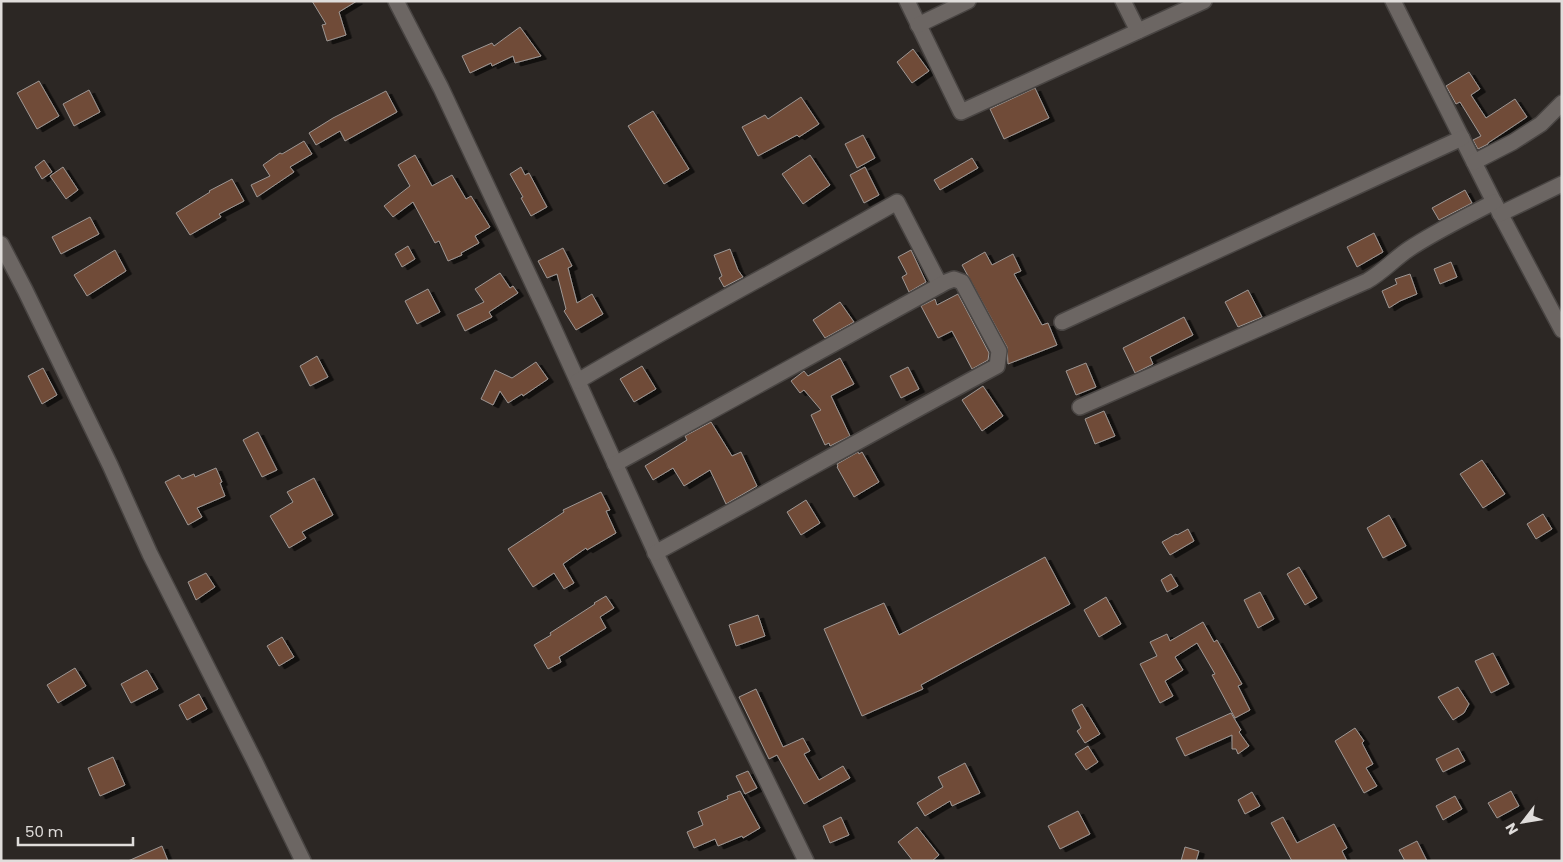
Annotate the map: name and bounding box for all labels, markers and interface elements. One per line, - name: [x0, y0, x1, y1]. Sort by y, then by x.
- north arrow: [1498, 797, 1548, 847]
- scale bar: [18, 814, 132, 846]
- text: N: [1501, 819, 1523, 838]
- text: 50 m: [25, 821, 63, 842]

